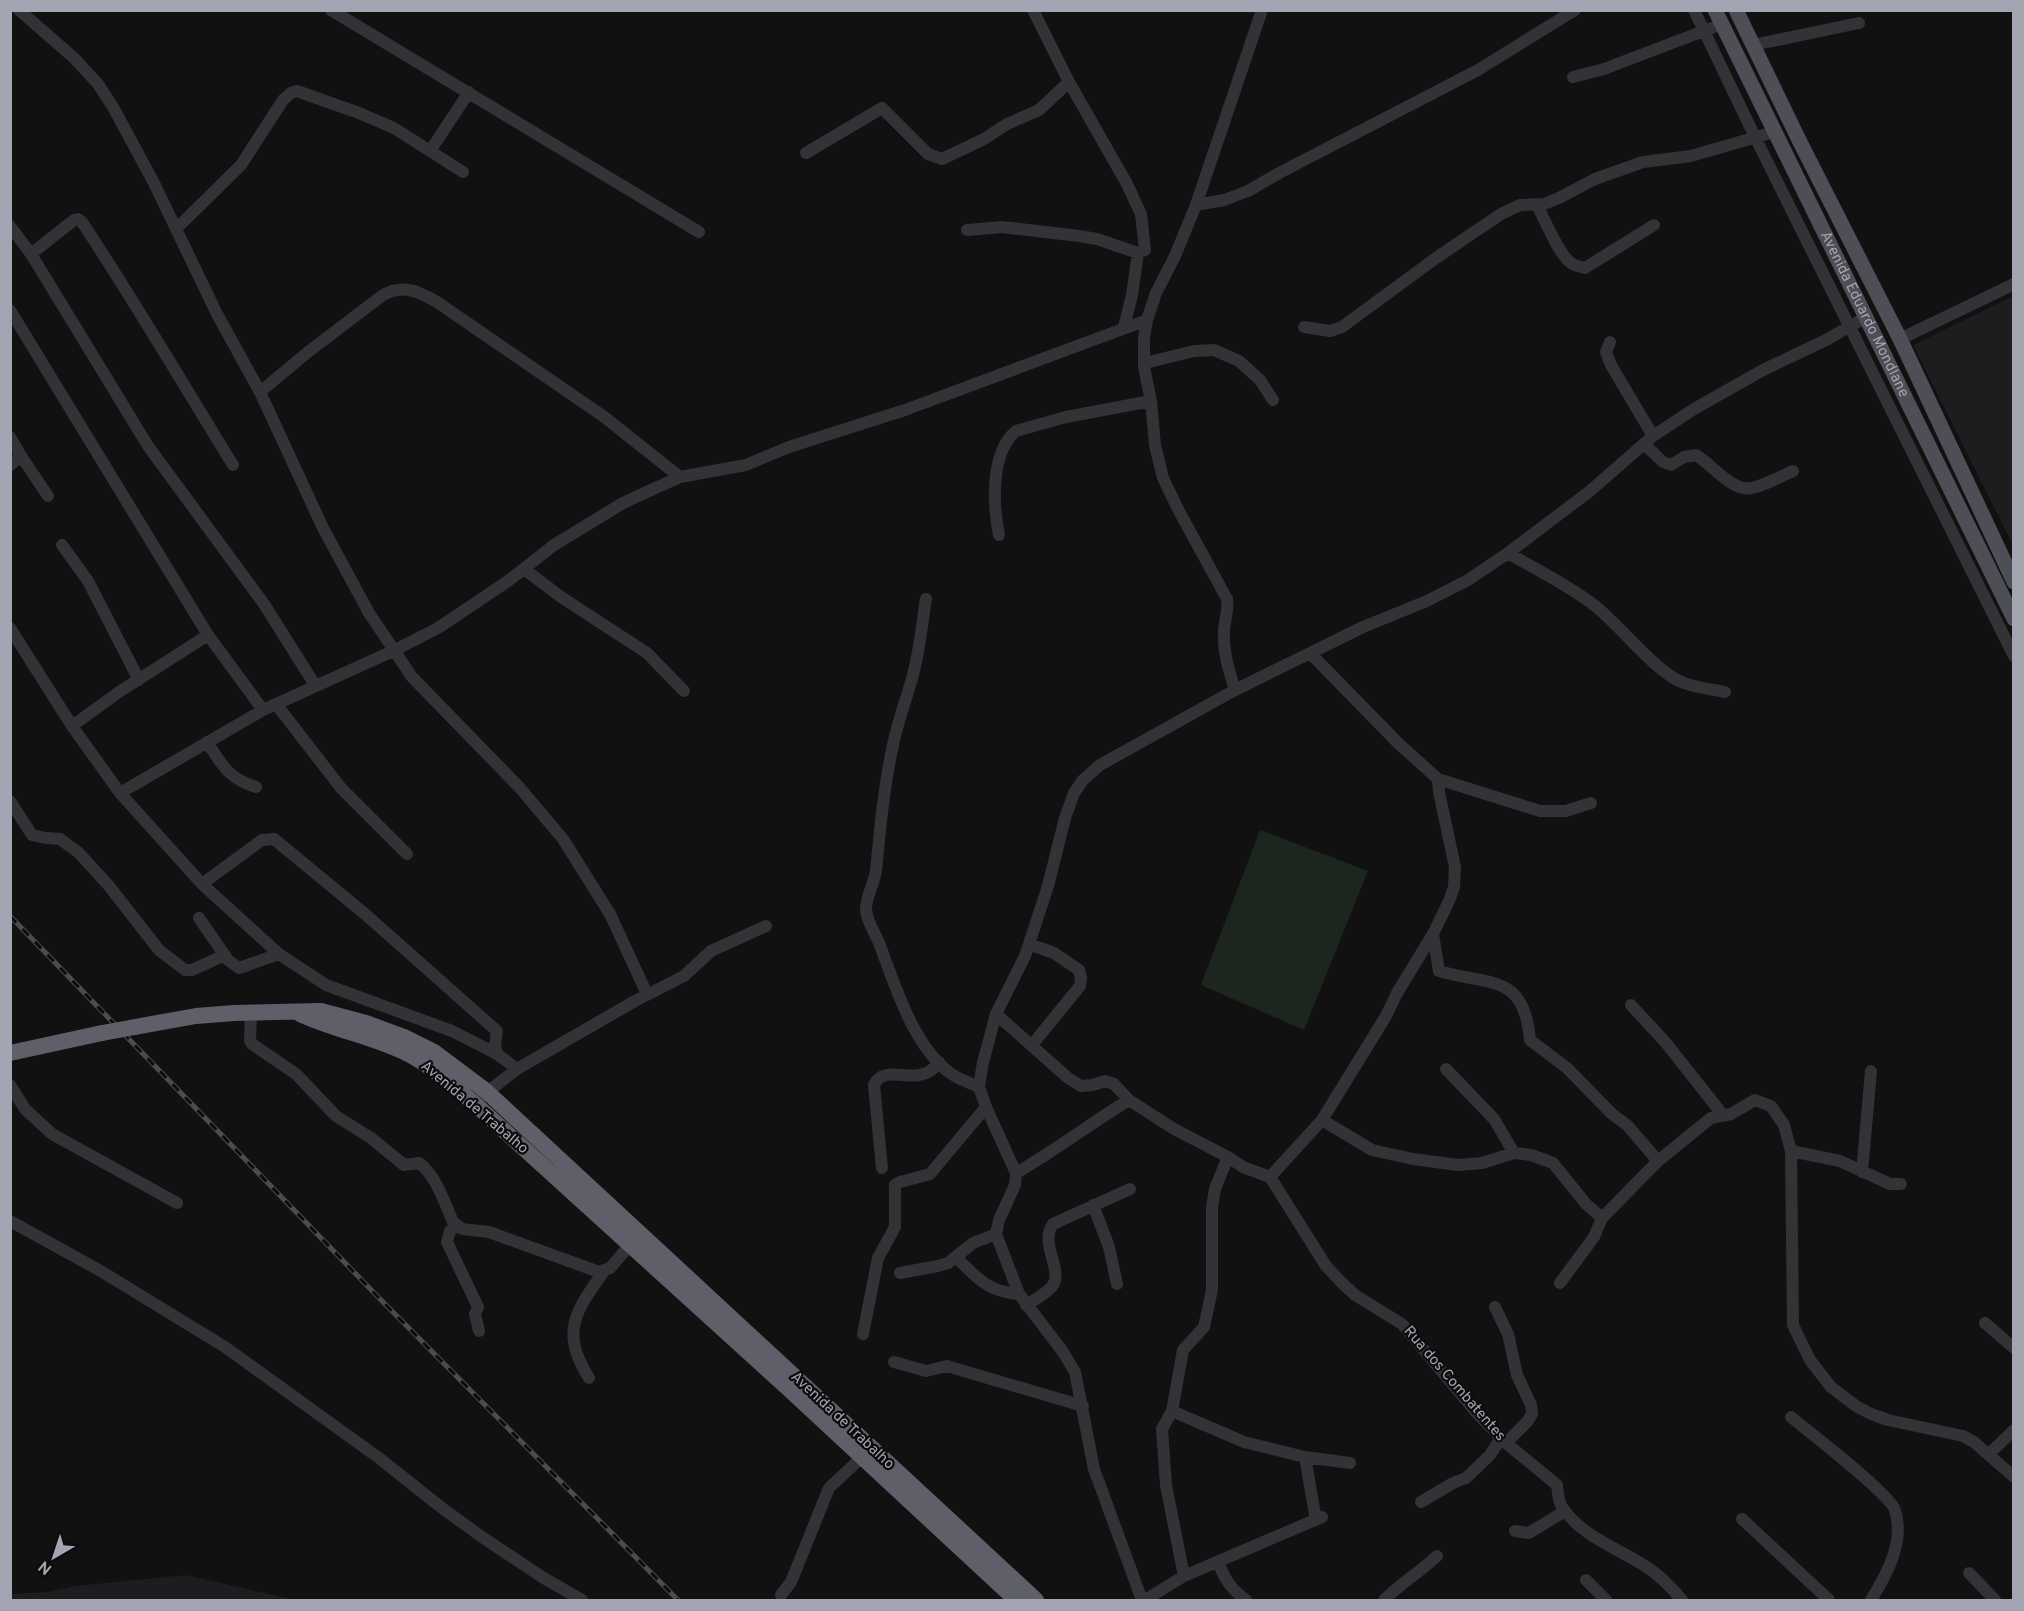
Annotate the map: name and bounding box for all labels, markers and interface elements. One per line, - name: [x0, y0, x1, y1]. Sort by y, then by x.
- street label: Avenida Eduardo Mondlane: [1816, 228, 1913, 401]
- street label: Avenida de Trabalho: [416, 1057, 532, 1159]
- street label: Rua dos Combatentes: [1399, 1323, 1509, 1445]
- street label: Avenida de Trabalho: [786, 1368, 898, 1474]
- north arrow: [24, 1527, 84, 1587]
- text: N: [35, 1556, 57, 1578]

